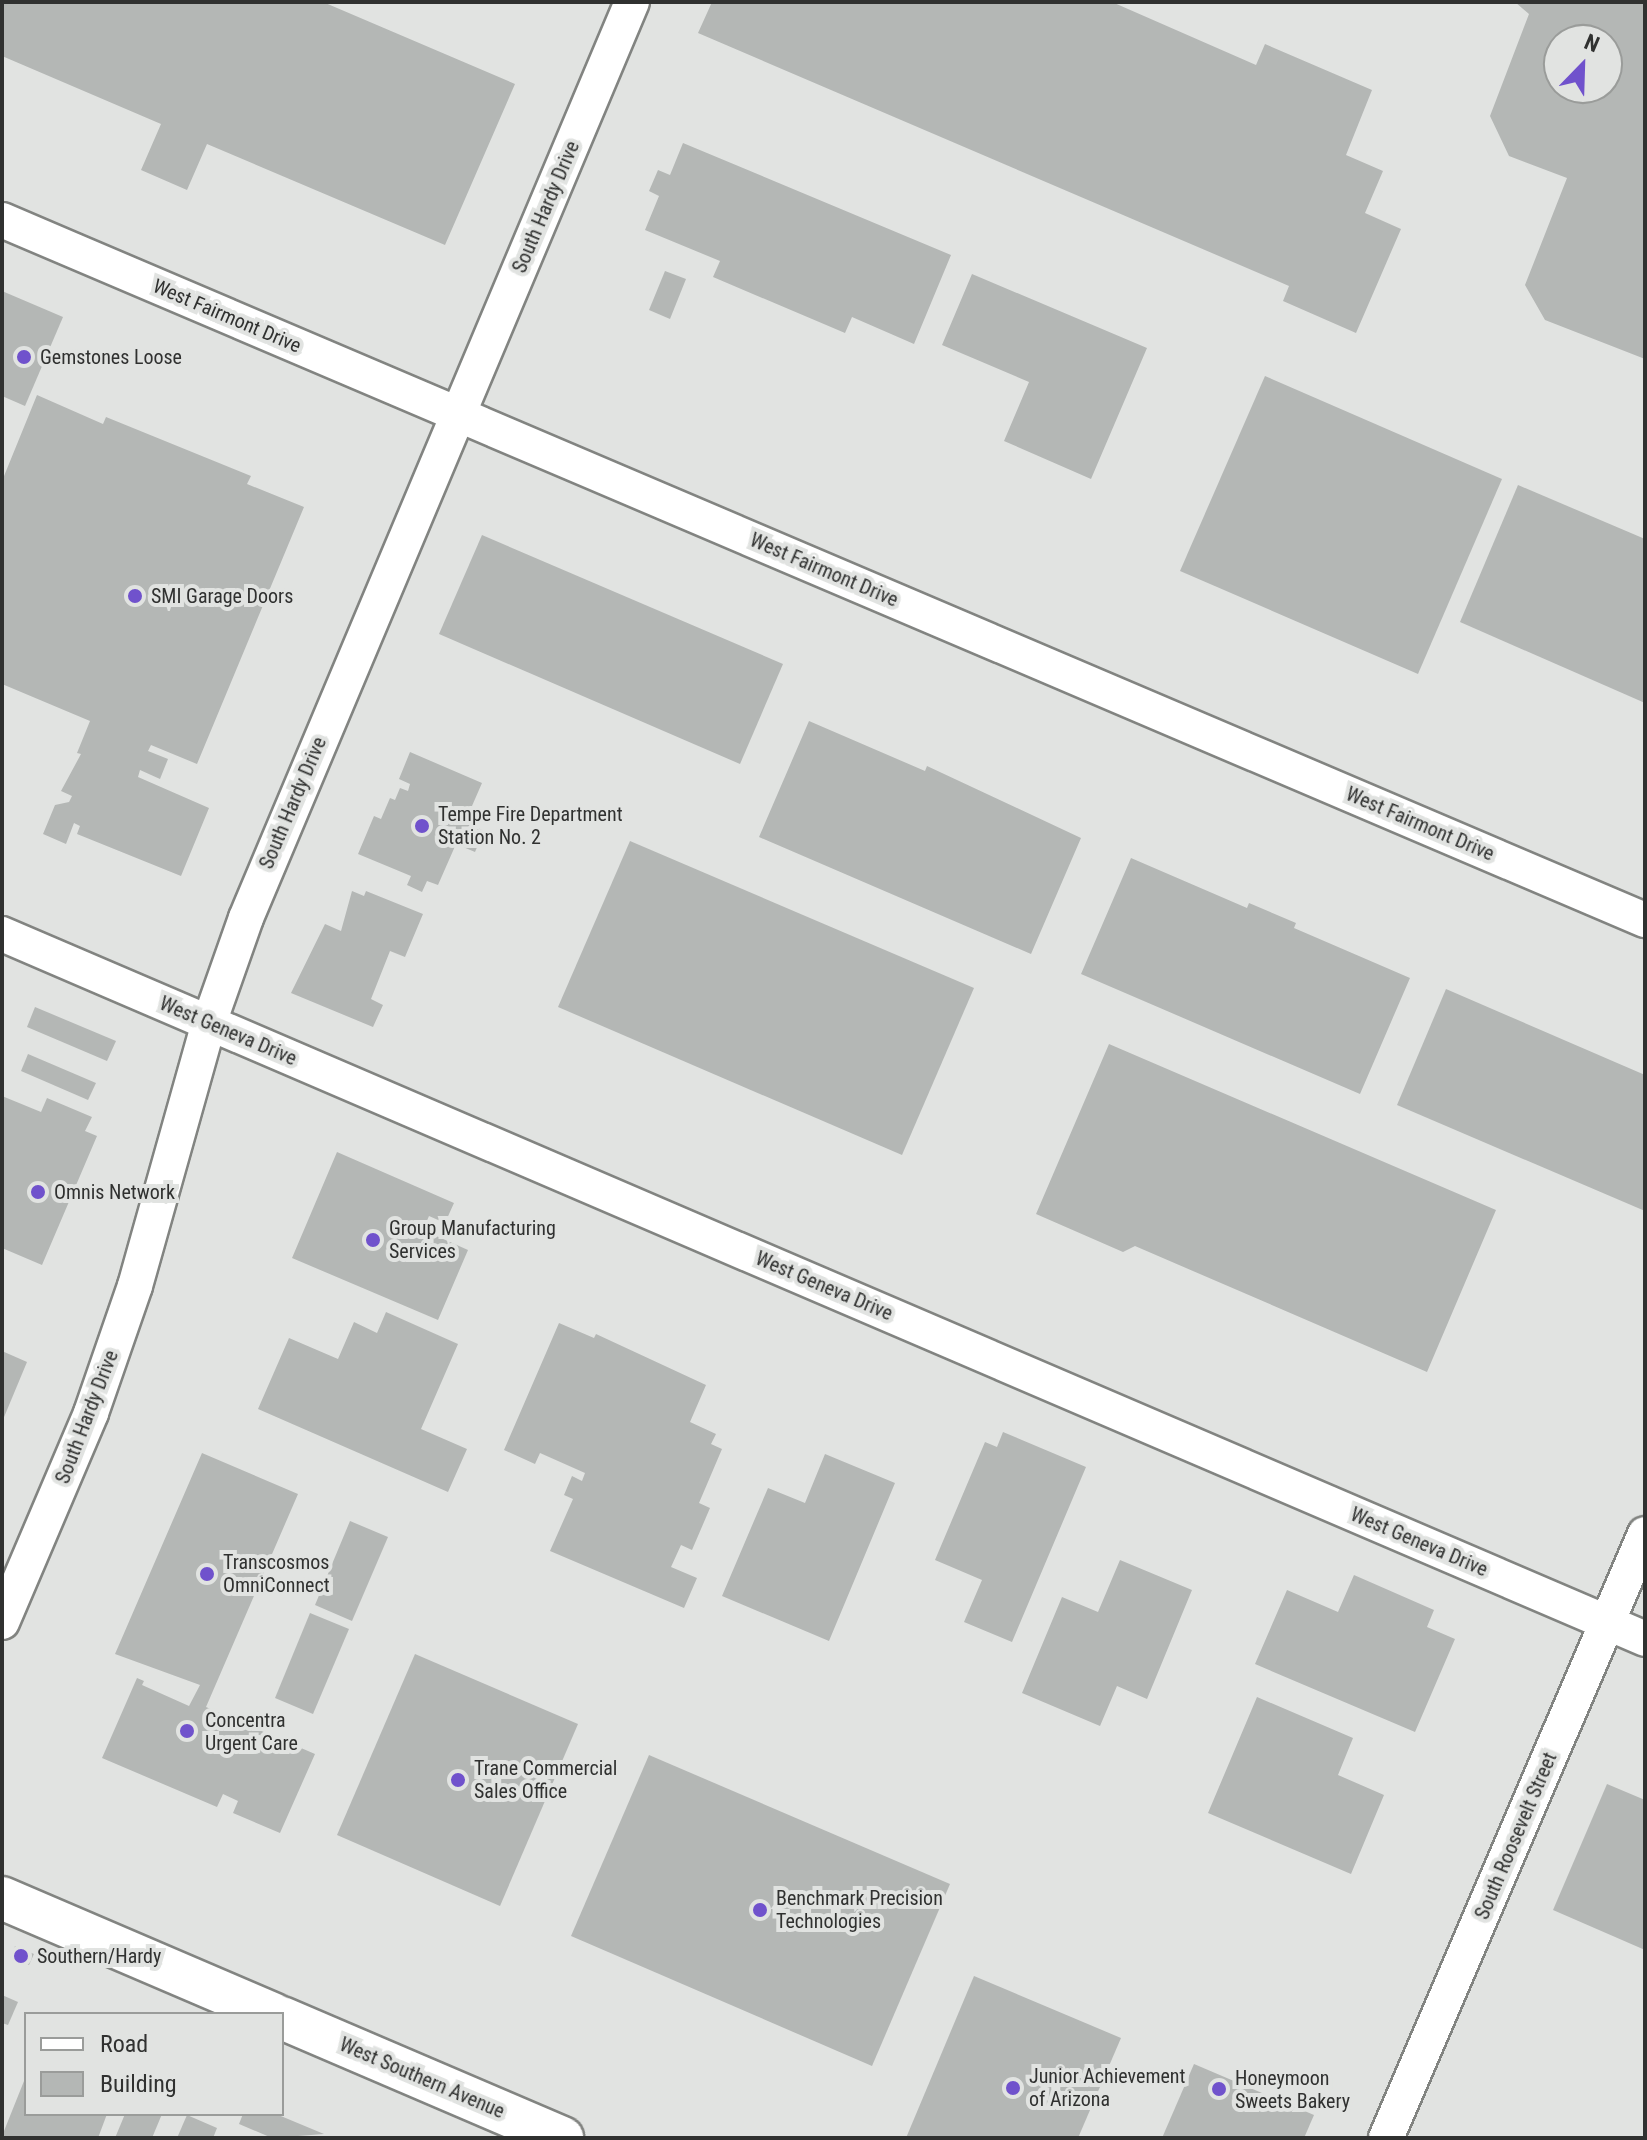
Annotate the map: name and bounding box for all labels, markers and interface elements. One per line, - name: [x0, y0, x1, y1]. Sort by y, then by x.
- north arrow: [1543, 24, 1623, 104]
- text: N: [1581, 29, 1603, 57]
- street label: South Hardy Drive: [507, 137, 585, 277]
- street label: West Fairmont Drive: [149, 274, 305, 358]
- place label: Gemstones Loose: [40, 345, 182, 369]
- marker: Gemstones Loose: [15, 348, 33, 366]
- street label: West Fairmont Drive: [746, 528, 902, 612]
- place label: SMI Garage Doors: [151, 584, 293, 608]
- marker: SMI Garage Doors: [126, 587, 144, 605]
- street label: South Hardy Drive: [254, 733, 332, 873]
- street label: West Fairmont Drive: [1342, 782, 1498, 866]
- place label: Tempe Fire Department Station No. 2: [438, 802, 623, 849]
- marker: Tempe Fire Department Station No. 2: [413, 817, 431, 835]
- street label: West Geneva Drive: [156, 991, 300, 1071]
- place label: Omnis Network: [54, 1180, 175, 1204]
- marker: Omnis Network: [29, 1183, 47, 1201]
- place label: Group Manufacturing Services: [389, 1216, 556, 1263]
- marker: Group Manufacturing Services: [364, 1231, 382, 1249]
- street label: West Geneva Drive: [752, 1246, 896, 1326]
- street label: South Hardy Drive: [51, 1347, 123, 1487]
- street label: West Geneva Drive: [1347, 1502, 1491, 1582]
- place label: Transcosmos OmniConnect: [223, 1550, 330, 1597]
- marker: Transcosmos OmniConnect: [198, 1565, 216, 1583]
- place label: Concentra Urgent Care: [205, 1708, 298, 1755]
- marker: Concentra Urgent Care: [176, 1720, 198, 1742]
- street label: South Roosevelt Street: [1470, 1749, 1562, 1923]
- place label: Trane Commercial Sales Office: [474, 1756, 617, 1803]
- marker: Trane Commercial Sales Office: [449, 1771, 467, 1789]
- place label: Benchmark Precision Technologies: [776, 1886, 943, 1933]
- marker: Benchmark Precision Technologies: [751, 1901, 769, 1919]
- place label: Southern/Hardy: [37, 1944, 161, 1968]
- marker: Southern/Hardy: [12, 1947, 30, 1965]
- legend: [24, 2012, 284, 2116]
- text: Road: [100, 2030, 148, 2058]
- street label: West Southern Avenue: [336, 2032, 508, 2124]
- place label: Junior Achievement of Arizona: [1029, 2064, 1185, 2111]
- place label: Honeymoon Sweets Bakery: [1235, 2066, 1350, 2113]
- text: Building: [100, 2070, 177, 2098]
- marker: Junior Achievement of Arizona: [1004, 2079, 1022, 2097]
- marker: Honeymoon Sweets Bakery: [1210, 2080, 1228, 2098]

